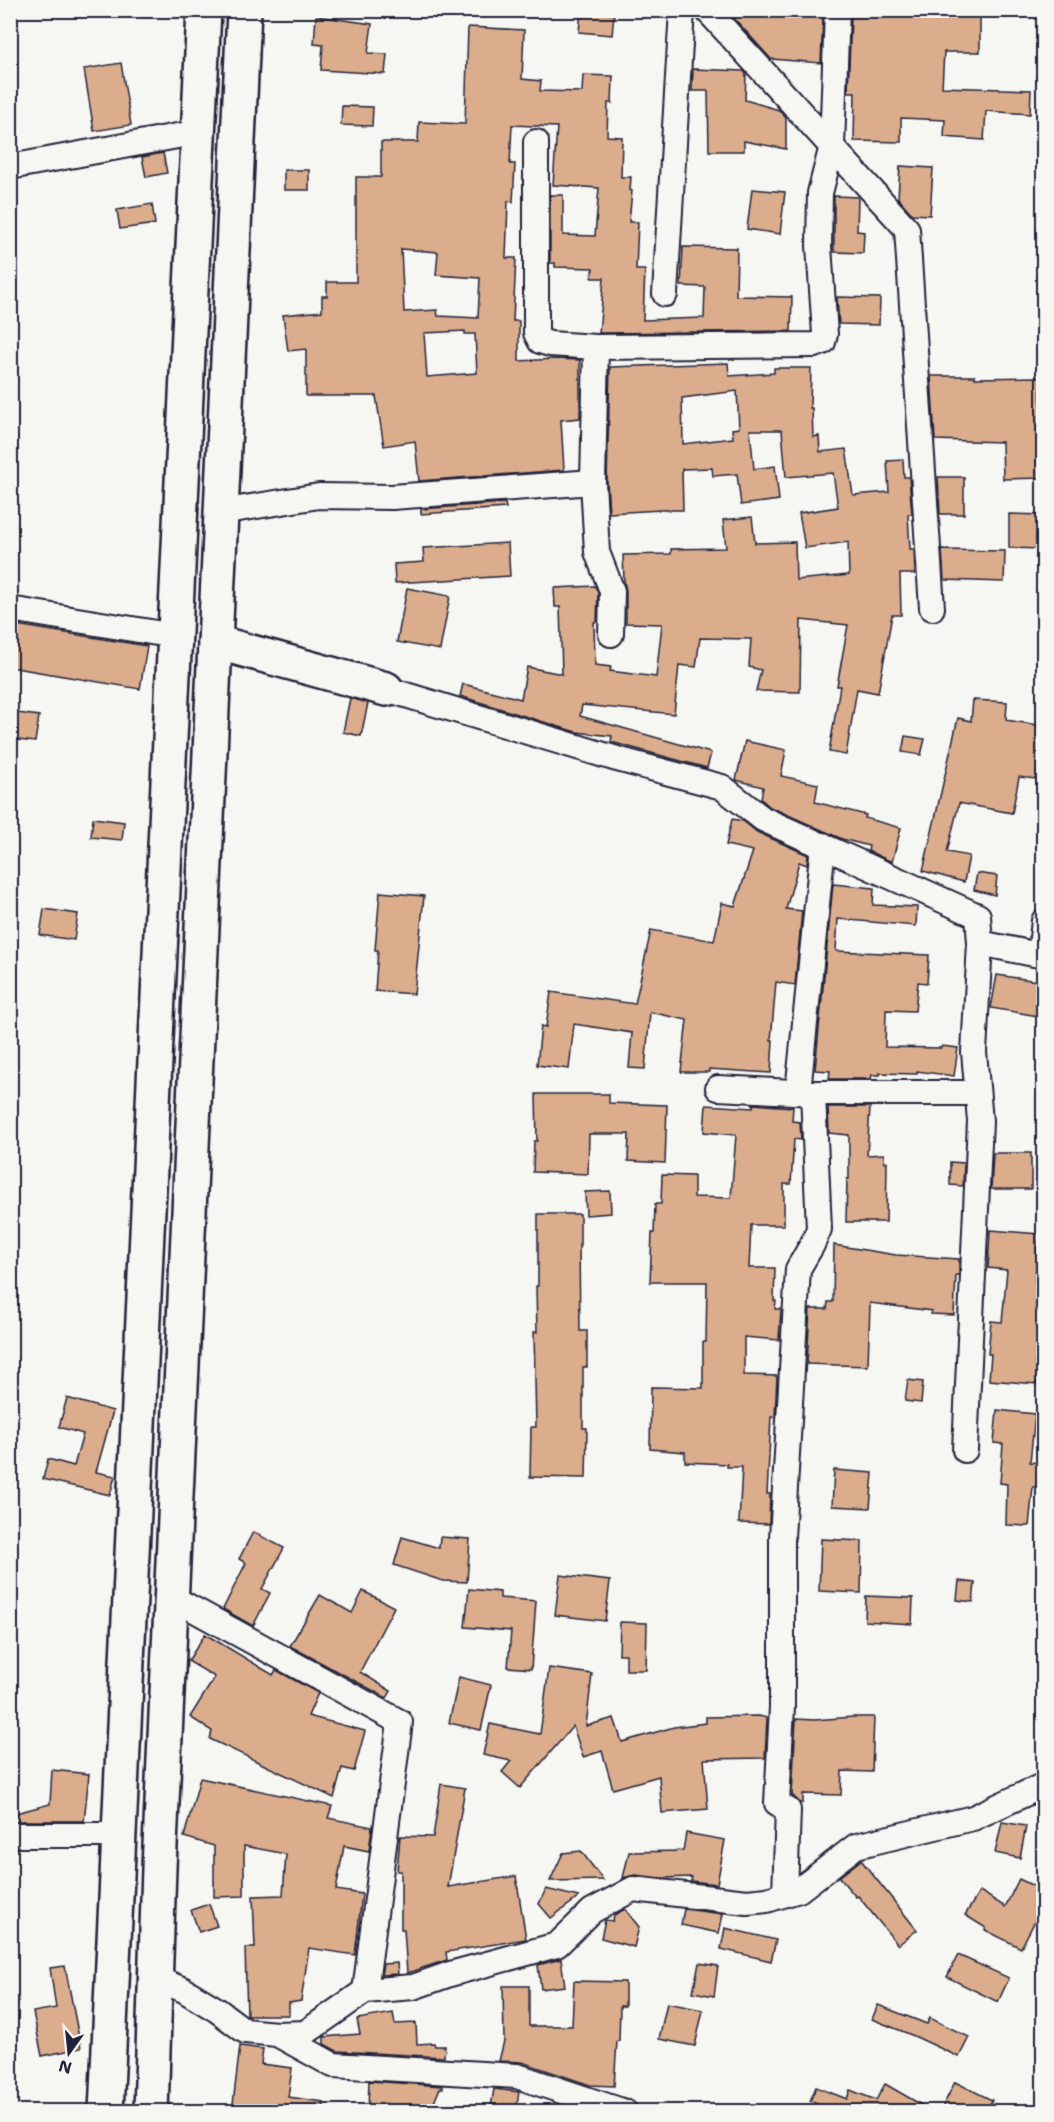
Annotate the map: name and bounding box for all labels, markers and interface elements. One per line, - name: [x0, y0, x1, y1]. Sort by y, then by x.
- north arrow: [39, 2023, 99, 2083]
- text: N: [56, 2055, 74, 2079]

